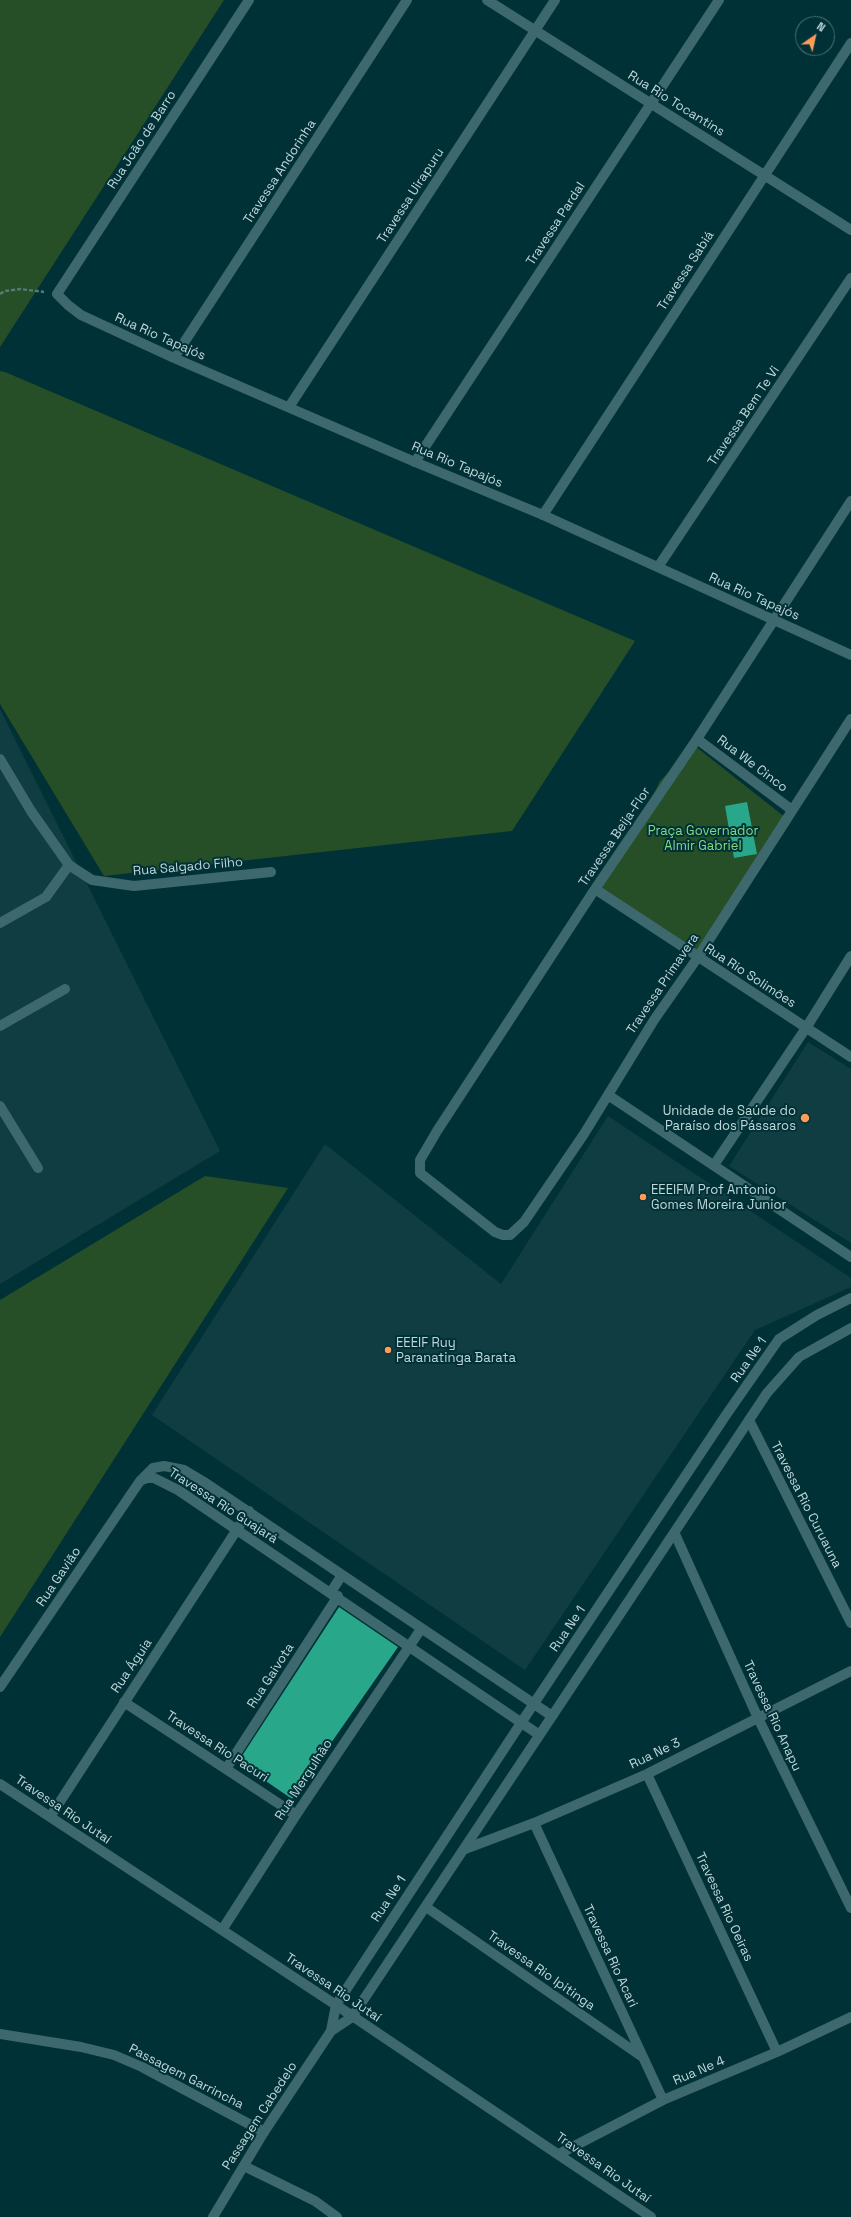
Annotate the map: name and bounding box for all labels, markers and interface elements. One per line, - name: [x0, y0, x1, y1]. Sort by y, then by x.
- north arrow: [795, 16, 835, 56]
- text: N: [814, 19, 828, 35]
- street label: Rua Rio Tocantins: [625, 68, 727, 140]
- street label: Rua João de Barro: [104, 88, 180, 192]
- street label: Travessa Andorinha: [240, 117, 320, 227]
- street label: Travessa Uirapuru: [374, 145, 448, 247]
- street label: Travessa Pardal: [523, 179, 589, 269]
- street label: Travessa Sabiá: [654, 228, 718, 314]
- street label: Rua Rio Tapajós: [112, 310, 208, 364]
- street label: Travessa Bem Te Vi: [705, 363, 783, 469]
- street label: Rua Rio Tapajós: [409, 439, 505, 491]
- street label: Rua Rio Tapajós: [706, 570, 802, 624]
- street label: Rua We Cinco: [714, 732, 790, 796]
- street label: Travessa Beija-Flor: [576, 784, 654, 890]
- park label: Praça Governador Almir Gabriel: [648, 823, 758, 854]
- street label: Rua Salgado Filho: [132, 854, 244, 880]
- street label: Travessa Primavera: [623, 931, 703, 1037]
- street label: Rua Rio Solimões: [701, 941, 799, 1011]
- place label: Unidade de Saúde do Paraíso dos Pássaros: [663, 1103, 796, 1134]
- marker: Unidade de Saúde do Paraíso dos Pássaros: [799, 1112, 811, 1124]
- place label: EEEIFM Prof Antonio Gomes Moreira Junior: [651, 1182, 786, 1213]
- marker: EEEIFM Prof Antonio Gomes Moreira Junior: [638, 1192, 648, 1202]
- street label: Rua Ne 1: [728, 1334, 770, 1386]
- place label: EEEIF Ruy Paranatinga Barata: [396, 1335, 516, 1366]
- marker: EEEIF Ruy Paranatinga Barata: [383, 1345, 393, 1355]
- street label: Travessa Rio Curuauna: [767, 1439, 845, 1571]
- street label: Travessa Rio Guajará: [166, 1465, 280, 1547]
- street label: Rua Gavião: [33, 1544, 85, 1610]
- street label: Rua Ne 1: [547, 1603, 589, 1655]
- street label: Rua Águia: [108, 1636, 156, 1696]
- street label: Rua Gaivota: [244, 1641, 298, 1711]
- street label: Travessa Rio Anapu: [740, 1658, 804, 1774]
- street label: Travessa Rio Pacuri: [163, 1708, 271, 1786]
- street label: Rua Ne 3: [627, 1735, 683, 1773]
- street label: Rua Mergulhão: [272, 1737, 336, 1823]
- street label: Travessa Rio Jutaí: [12, 1772, 114, 1848]
- street label: Travessa Rio Oeiras: [692, 1850, 756, 1964]
- street label: Rua Ne 1: [368, 1873, 410, 1925]
- street label: Travessa Rio Acari: [579, 1902, 641, 2010]
- street label: Travessa Rio Ipitinga: [484, 1928, 598, 2014]
- street label: Travessa Rio Jutaí: [282, 1950, 384, 2026]
- street label: Passagem Garrincha: [126, 2041, 246, 2113]
- street label: Rua Ne 4: [671, 2053, 727, 2089]
- street label: Passagem Cabedelo: [219, 2059, 301, 2173]
- street label: Travessa Rio Jutaí: [553, 2129, 653, 2207]

